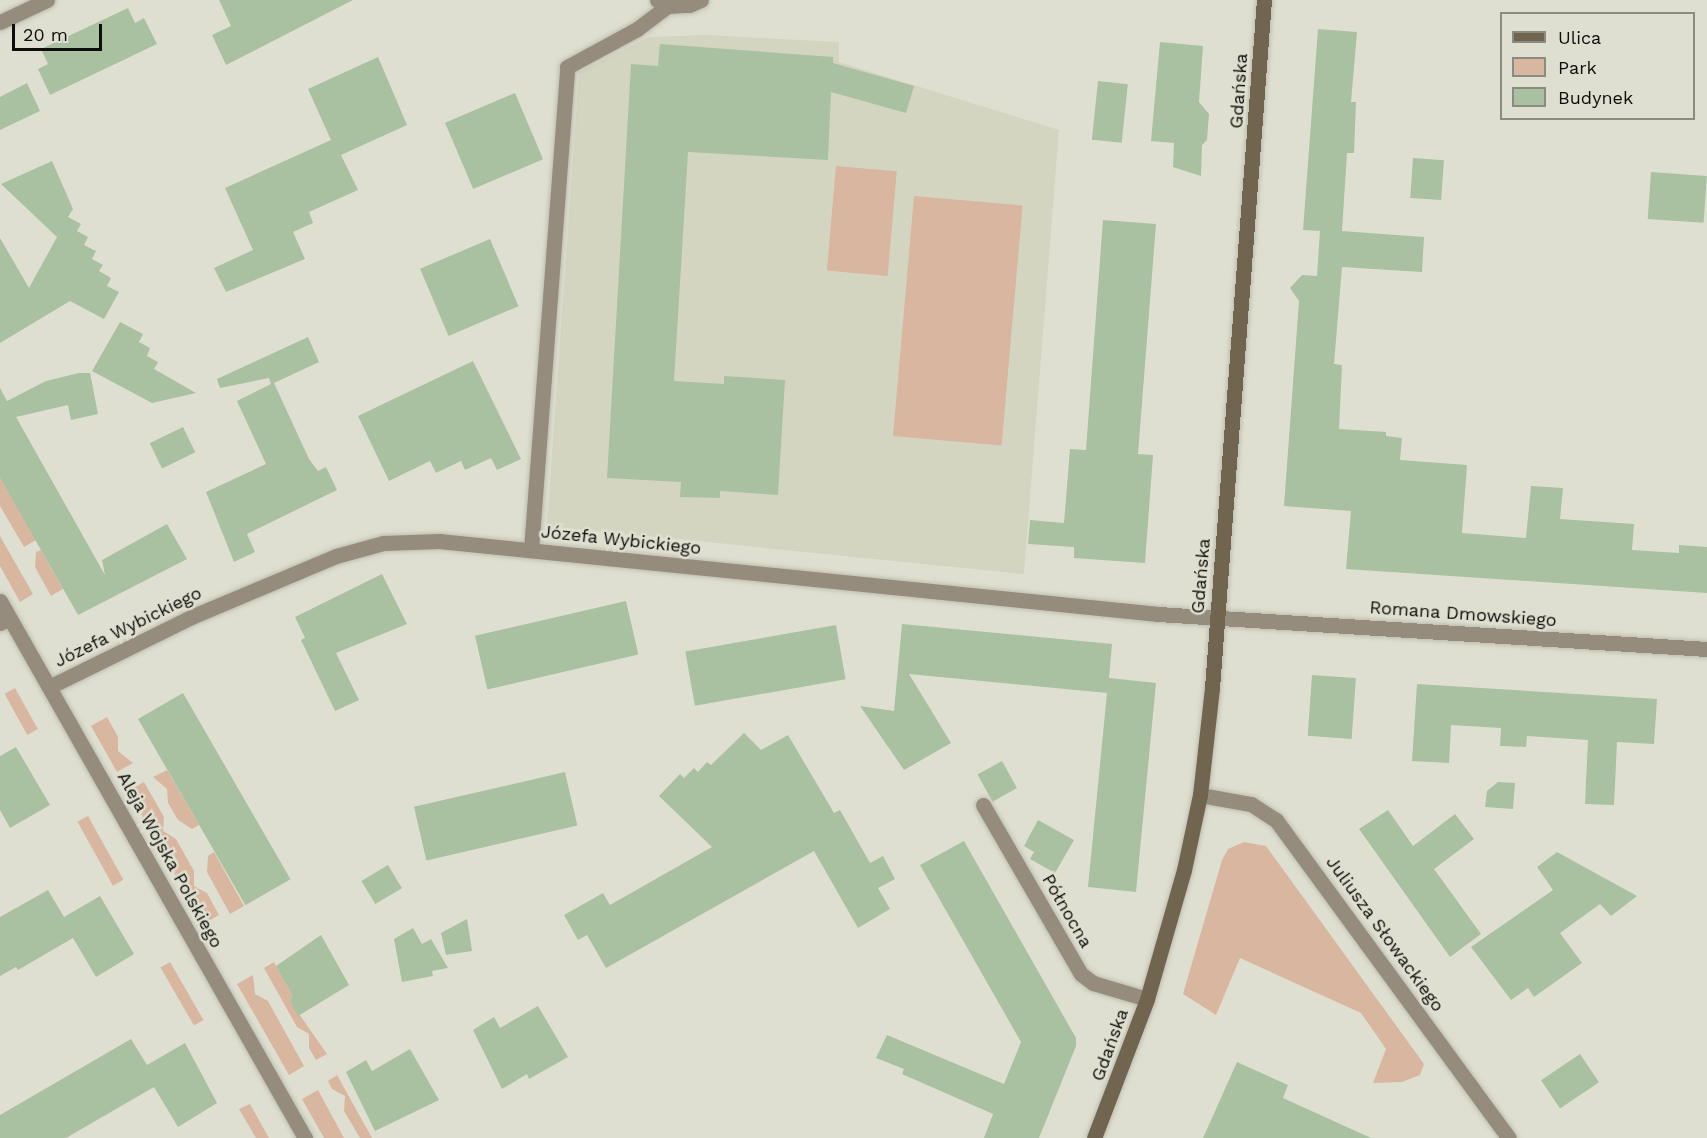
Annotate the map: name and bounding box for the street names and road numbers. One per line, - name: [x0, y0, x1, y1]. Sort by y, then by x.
- street label: Gdańska: [1226, 53, 1252, 129]
- street label: Józefa Wybickiego: [539, 521, 703, 559]
- street label: Gdańska: [1187, 538, 1215, 614]
- street label: Józefa Wybickiego: [51, 582, 205, 672]
- street label: Romana Dmowskiego: [1369, 597, 1557, 631]
- street label: Aleja Wojska Polskiego: [112, 768, 228, 952]
- street label: Juliusza Słowackiego: [1321, 852, 1449, 1016]
- street label: Północna: [1037, 870, 1097, 952]
- street label: Gdańska: [1087, 1006, 1133, 1084]

